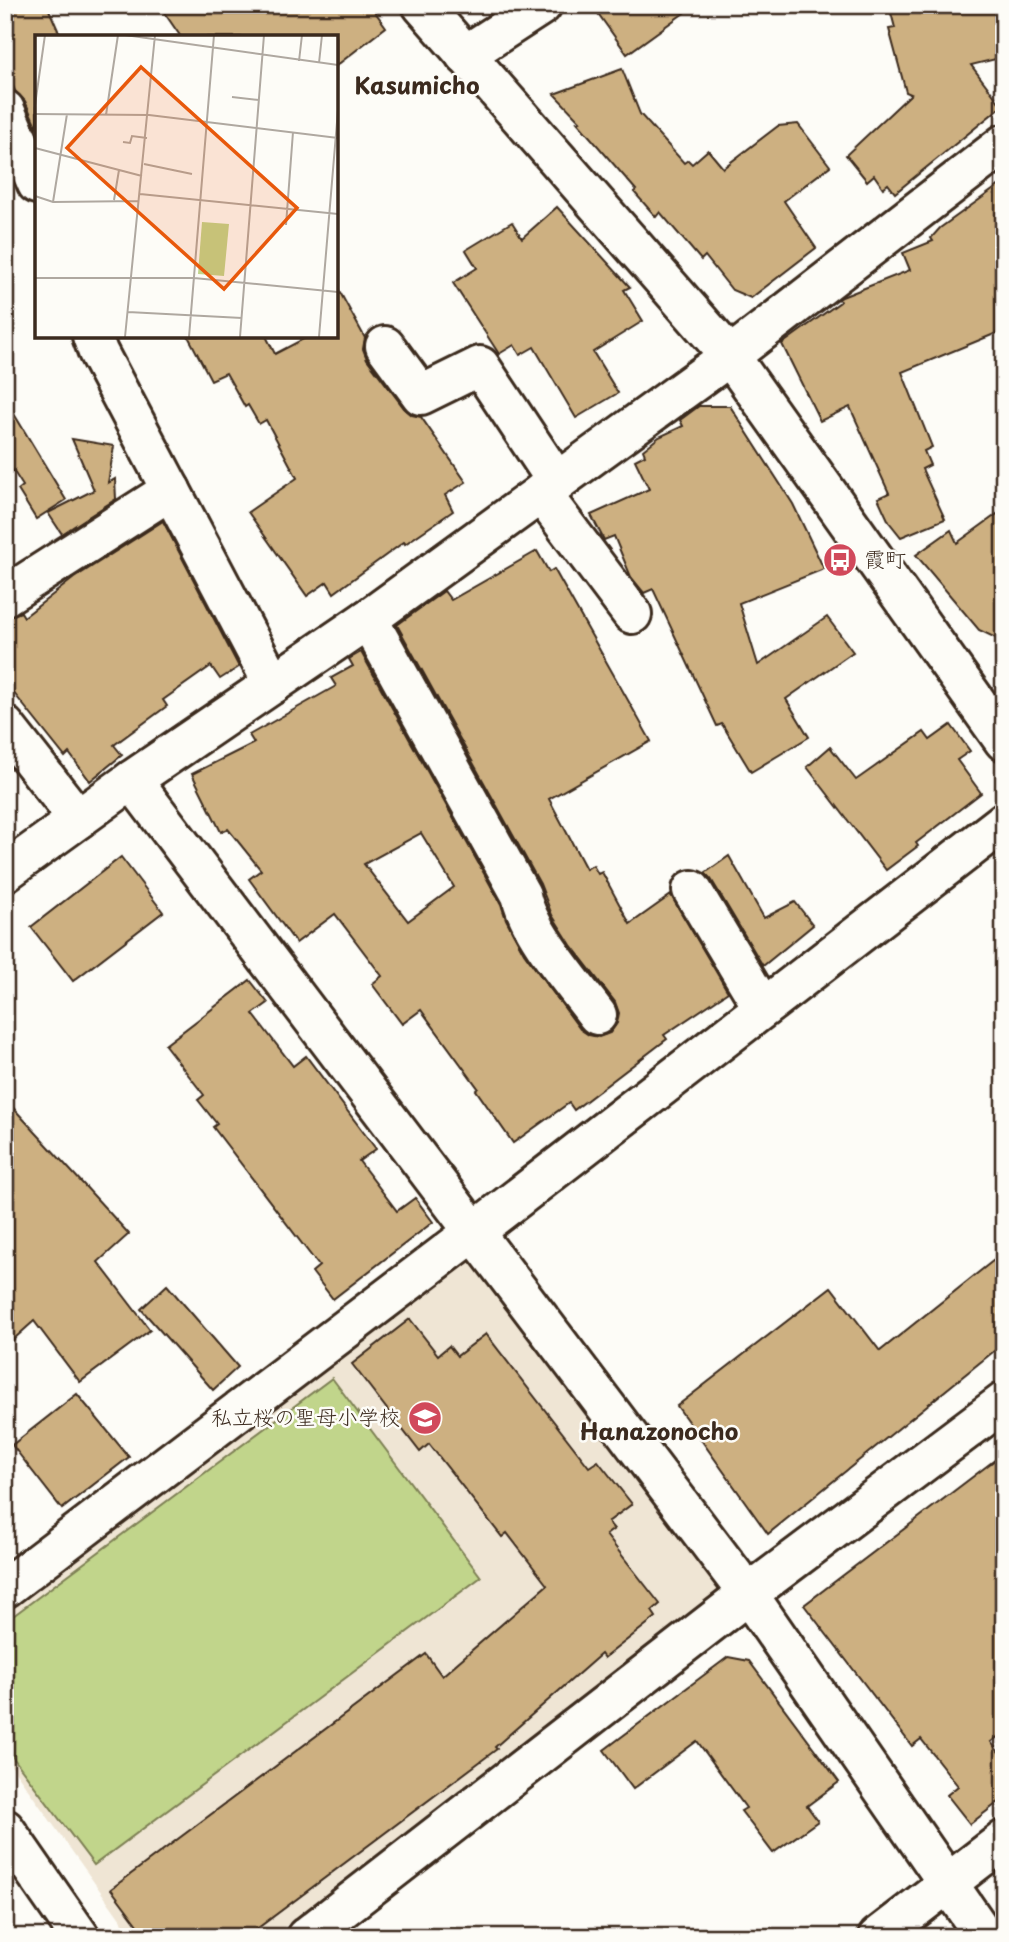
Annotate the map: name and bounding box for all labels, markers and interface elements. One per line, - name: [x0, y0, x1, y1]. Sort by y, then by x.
- inset map: [35, 35, 338, 338]
- district label: Kasumicho: [354, 67, 480, 102]
- bus stop icon: 霞町: [821, 541, 859, 579]
- place label: 霞町: [864, 542, 906, 574]
- school or university icon: 私立桜の聖母小学校: [406, 1399, 444, 1437]
- place label: 私立桜の聖母小学校: [211, 1400, 400, 1432]
- district label: Hanazonocho: [580, 1413, 738, 1448]

